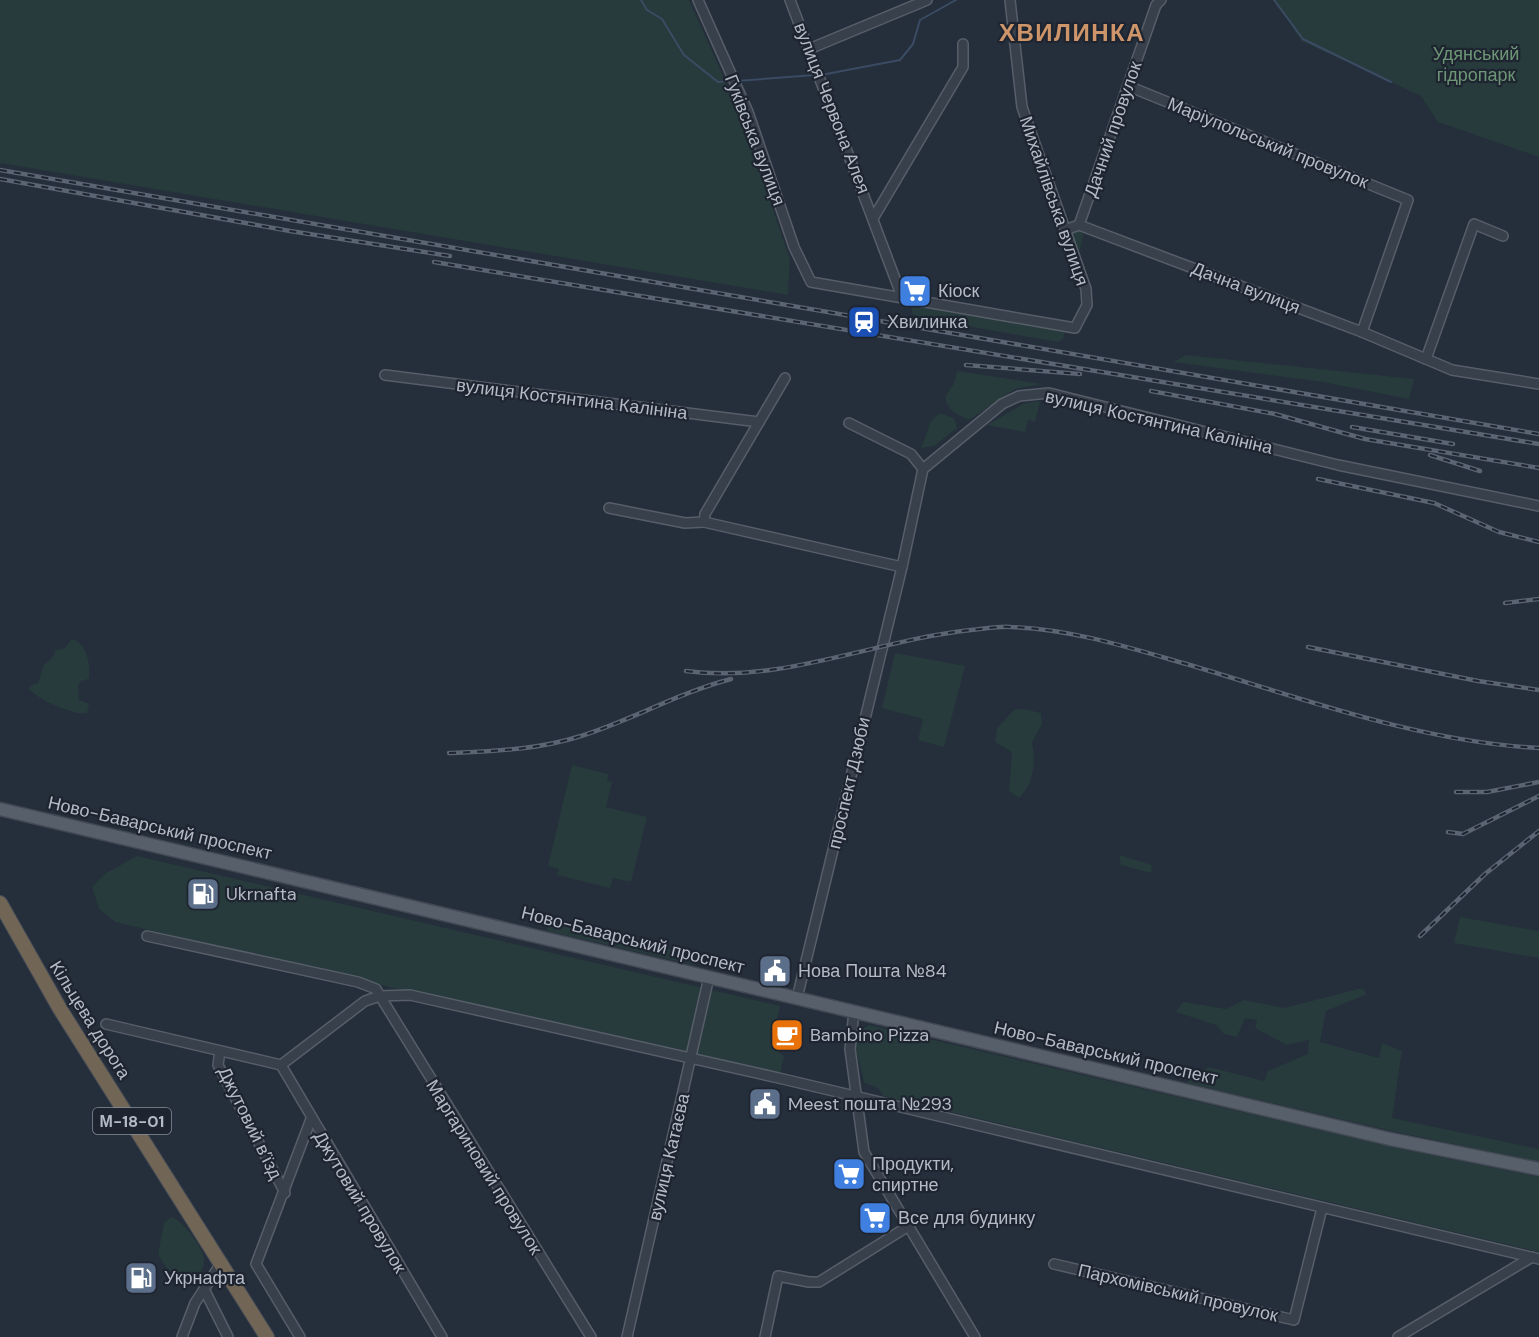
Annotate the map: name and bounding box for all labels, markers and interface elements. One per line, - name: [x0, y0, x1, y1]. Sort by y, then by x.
- district label: ХВИЛИНКА: [999, 17, 1145, 48]
- street label: вулиця Червона Алея: [788, 19, 876, 197]
- park label: Удянський гідропарк: [1433, 42, 1519, 87]
- street label: Дачний провулок: [1079, 58, 1148, 200]
- street label: Гуківська вулиця: [719, 71, 791, 209]
- street label: Маріупольський провулок: [1164, 92, 1372, 194]
- street label: Михайлівська вулиця: [1014, 113, 1094, 289]
- street label: Дачна вулиця: [1188, 256, 1304, 320]
- supermarket icon: Кіоск: [897, 273, 933, 309]
- place label: Кіоск: [938, 279, 979, 303]
- station icon: Хвилинка: [846, 304, 882, 340]
- place label: Хвилинка: [887, 310, 968, 334]
- street label: вулиця Костянтина Калініна: [455, 373, 690, 425]
- street label: вулиця Костянтина Калініна: [1043, 384, 1276, 460]
- street label: проспект Дзюби: [822, 715, 876, 851]
- street label: Ново-Баварський проспект: [46, 791, 274, 865]
- fuel station icon: Ukrnafta: [185, 876, 221, 912]
- place label: Ukrnafta: [226, 882, 297, 906]
- street label: Ново-Баварський проспект: [519, 901, 747, 979]
- public building icon: Нова Пошта №84: [757, 953, 793, 989]
- street label: Кільцева дорога: [44, 956, 137, 1085]
- place label: Нова Пошта №84: [798, 959, 947, 983]
- street label: Ново-Баварський проспект: [992, 1016, 1220, 1090]
- cafe icon: Bambino Pizza: [769, 1017, 805, 1053]
- place label: Bambino Pizza: [810, 1023, 929, 1047]
- street label: Джутовий в’їзд: [212, 1063, 288, 1184]
- street label: Маргариновий провулок: [420, 1075, 548, 1259]
- public building icon: Meest пошта №293: [747, 1086, 783, 1122]
- street label: вулиця Катаєва: [643, 1090, 696, 1223]
- place label: Meest пошта №293: [788, 1092, 952, 1116]
- road number: М-18-01: [93, 1108, 171, 1134]
- street label: Джутовий провулок: [308, 1126, 412, 1278]
- place label: Продукти, спиртне: [872, 1152, 954, 1197]
- supermarket icon: Продукти, спиртне: [831, 1156, 867, 1192]
- supermarket icon: Все для будинку: [857, 1200, 893, 1236]
- place label: Все для будинку: [898, 1206, 1035, 1230]
- street label: Пархомівський провулок: [1076, 1258, 1280, 1328]
- fuel station icon: Укрнафта: [123, 1260, 159, 1296]
- place label: Укрнафта: [164, 1266, 246, 1290]

